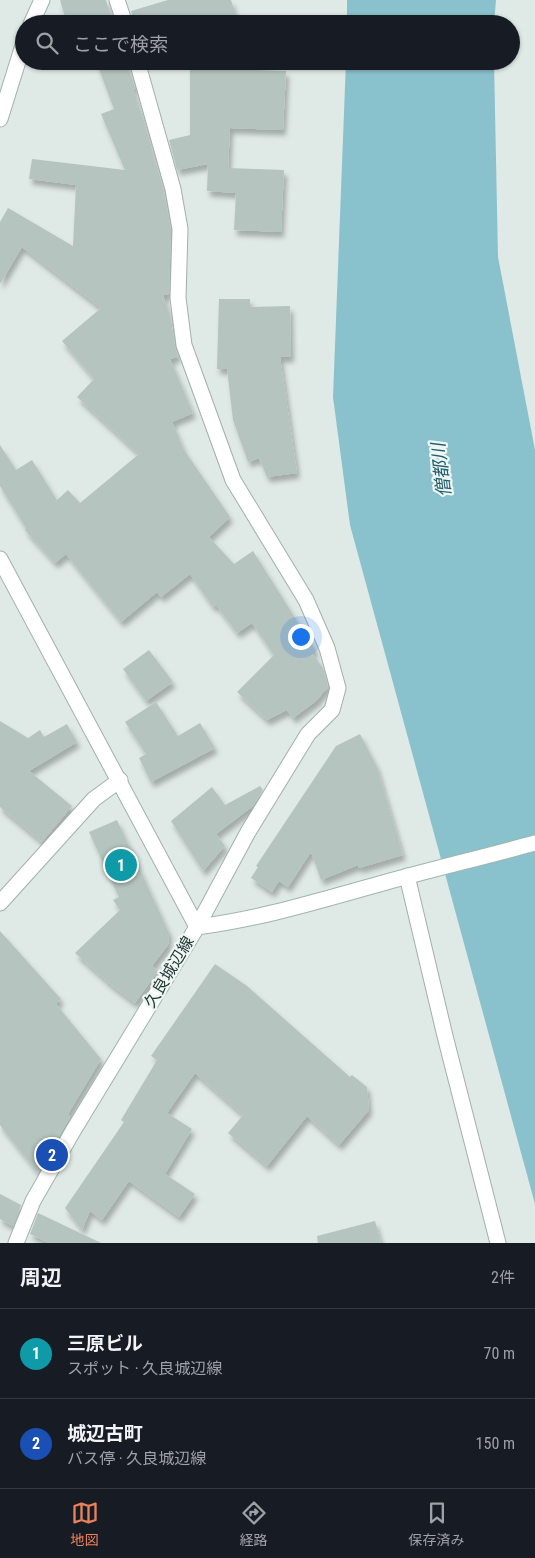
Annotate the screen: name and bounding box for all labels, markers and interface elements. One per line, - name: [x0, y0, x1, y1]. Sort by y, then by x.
- search box: [15, 15, 520, 70]
- icon: search: [33, 29, 61, 57]
- text: ここで検索: [73, 33, 168, 56]
- water label: 僧都川: [427, 440, 455, 498]
- your location: [288, 624, 314, 650]
- pin: 1: [105, 846, 137, 884]
- street label: 久良城辺線: [140, 933, 198, 1011]
- pin: 2: [36, 1136, 68, 1174]
- text: 周辺: [20, 1266, 62, 1290]
- text: 2件: [491, 1268, 515, 1287]
- text: 三原ビル: [67, 1332, 143, 1355]
- text: 1: [32, 1344, 40, 1363]
- text: 70 m: [483, 1344, 515, 1363]
- text: スポット · 久良城辺線: [67, 1359, 222, 1378]
- text: 城辺古町: [67, 1422, 143, 1445]
- text: 2: [32, 1434, 40, 1453]
- text: 150 m: [476, 1434, 515, 1453]
- text: バス停 · 久良城辺線: [67, 1449, 206, 1468]
- tab: 地図: [71, 1499, 99, 1549]
- tab: 経路: [240, 1499, 268, 1549]
- tab: 保存済み: [409, 1499, 465, 1549]

